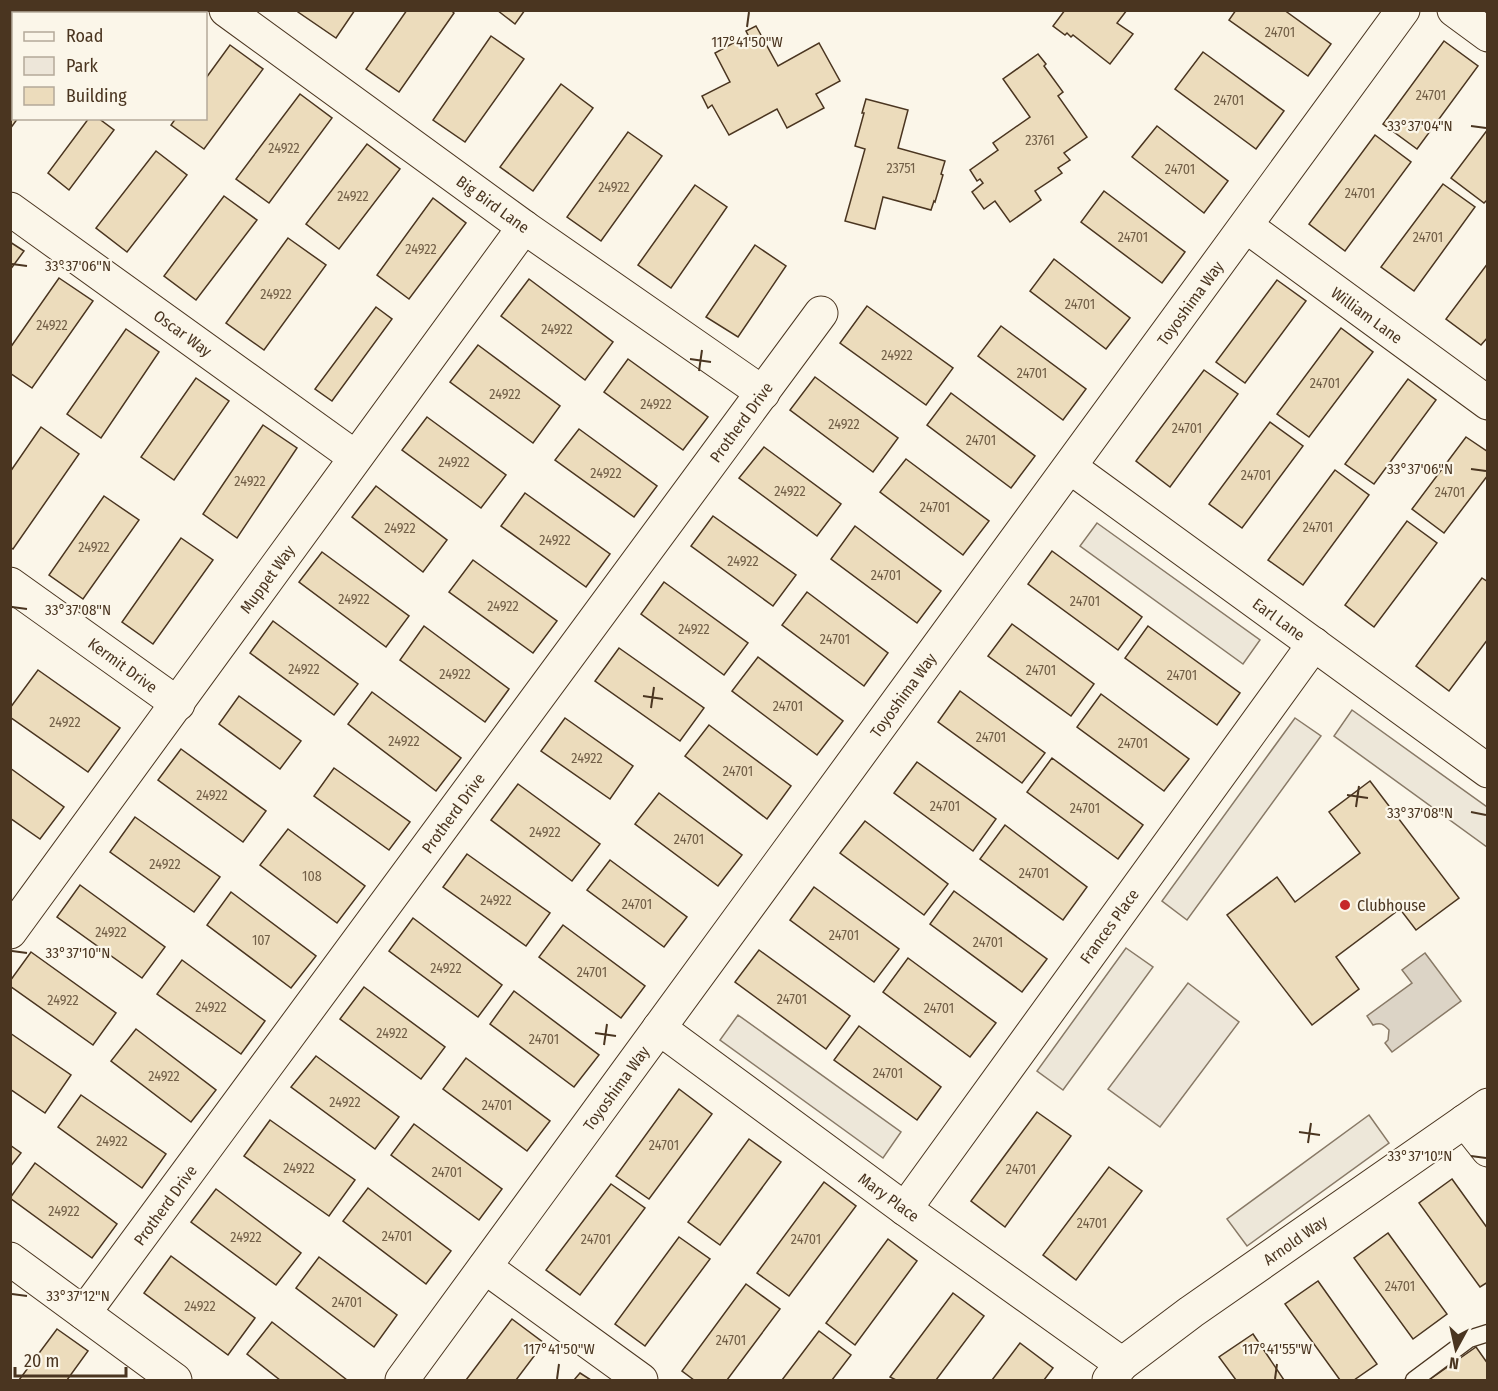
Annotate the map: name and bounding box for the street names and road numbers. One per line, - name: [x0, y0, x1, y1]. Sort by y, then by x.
- street label: Big Bird Lane: [453, 172, 533, 237]
- street label: Toyoshima Way: [1153, 257, 1228, 349]
- street label: William Lane: [1327, 283, 1406, 348]
- street label: Oscar Way: [150, 306, 216, 361]
- street label: Protherd Drive: [706, 378, 777, 466]
- street label: Muppet Way: [236, 541, 299, 617]
- street label: Earl Lane: [1249, 594, 1309, 645]
- street label: Kermit Drive: [84, 634, 161, 697]
- street label: Toyoshima Way: [866, 649, 941, 741]
- street label: Protherd Drive: [418, 769, 489, 857]
- street label: Frances Place: [1076, 885, 1143, 967]
- street label: Toyoshima Way: [579, 1042, 654, 1134]
- street label: Protherd Drive: [130, 1161, 201, 1249]
- street label: Mary Place: [855, 1169, 923, 1226]
- street label: Arnold Way: [1260, 1211, 1332, 1269]

